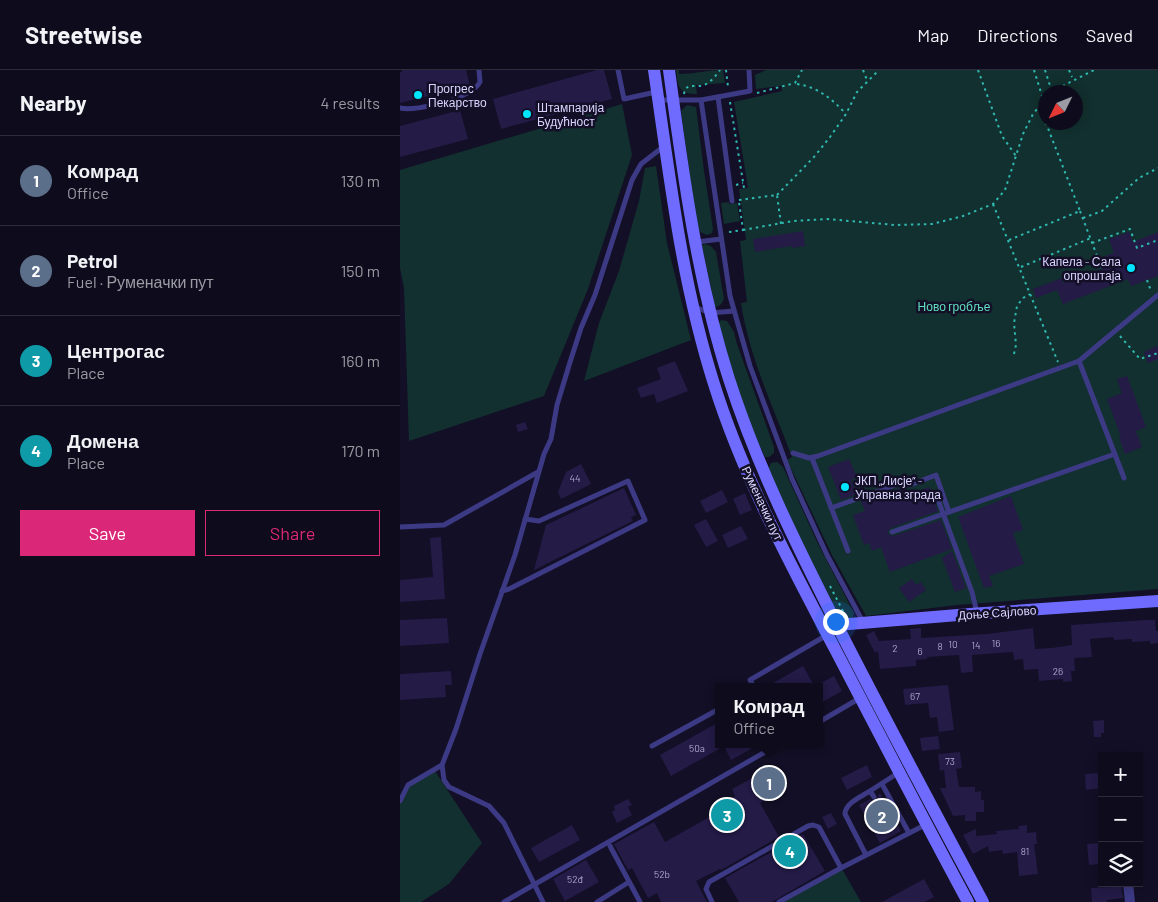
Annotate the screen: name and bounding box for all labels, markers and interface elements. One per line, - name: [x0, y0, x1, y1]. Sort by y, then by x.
- text: Streetwise: [25, 20, 142, 49]
- text: Map: [917, 24, 949, 46]
- text: Directions: [977, 24, 1058, 46]
- text: Saved: [1086, 24, 1133, 46]
- place label: Прогрес Пекарство: [428, 81, 487, 110]
- north arrow: [1038, 85, 1083, 130]
- marker: Прогрес Пекарство: [412, 89, 424, 101]
- text: Nearby: [20, 90, 86, 115]
- text: 4 results: [320, 93, 380, 112]
- place label: Штампарија Будућност: [537, 100, 604, 129]
- marker: Штампарија Будућност: [521, 108, 533, 120]
- text: Комрад: [67, 159, 138, 182]
- text: 1: [33, 171, 39, 190]
- text: 130 m: [341, 171, 380, 190]
- text: Office: [67, 183, 109, 202]
- text: Petrol: [67, 249, 117, 272]
- place label: Капела - Сала опроштаја: [1042, 254, 1121, 283]
- text: 2: [32, 261, 40, 280]
- text: 150 m: [341, 261, 380, 280]
- marker: Капела - Сала опроштаја: [1125, 262, 1137, 274]
- text: Fuel · Руменачки пут: [67, 272, 214, 291]
- park label: Ново гробље: [918, 299, 991, 314]
- text: Центрогас: [67, 339, 165, 362]
- text: 3: [32, 351, 40, 370]
- text: 160 m: [341, 351, 380, 370]
- text: Place: [67, 363, 105, 382]
- text: Домена: [67, 429, 139, 452]
- text: 4: [31, 441, 41, 460]
- text: 170 m: [341, 441, 380, 460]
- text: Place: [67, 453, 105, 472]
- street label: Руменачки пут: [739, 464, 787, 543]
- house number: 44: [569, 472, 581, 484]
- place label: ЈКП „Лисје” - Управна зграда: [855, 473, 941, 502]
- marker: ЈКП „Лисје” - Управна зграда: [839, 481, 851, 493]
- button: Save: [20, 510, 195, 556]
- button: Share: [205, 510, 380, 556]
- street label: Доње Сајлово: [957, 602, 1037, 623]
- your location: [823, 609, 849, 635]
- house number: 16: [992, 637, 1000, 649]
- house number: 10: [948, 638, 958, 650]
- house number: 14: [971, 639, 981, 651]
- house number: 8: [937, 640, 943, 652]
- house number: 2: [892, 642, 898, 654]
- house number: 6: [917, 645, 923, 657]
- house number: 26: [1053, 665, 1063, 677]
- popup: [715, 683, 823, 748]
- house number: 67: [910, 690, 920, 702]
- text: Комрад: [733, 694, 805, 717]
- text: Office: [733, 718, 775, 737]
- house number: 50a: [689, 742, 705, 754]
- map controls: [1098, 752, 1143, 887]
- button: +: [1098, 752, 1143, 797]
- house number: 73: [945, 755, 955, 767]
- pin: 1: [753, 764, 785, 802]
- pin: 3: [711, 796, 743, 834]
- pin: 2: [866, 797, 898, 835]
- button: −: [1098, 797, 1143, 842]
- pin: 4: [774, 832, 806, 870]
- button: layers: [1098, 842, 1143, 887]
- house number: 81: [1021, 845, 1029, 857]
- house number: 52b: [654, 868, 670, 880]
- house number: 52đ: [567, 873, 584, 885]

